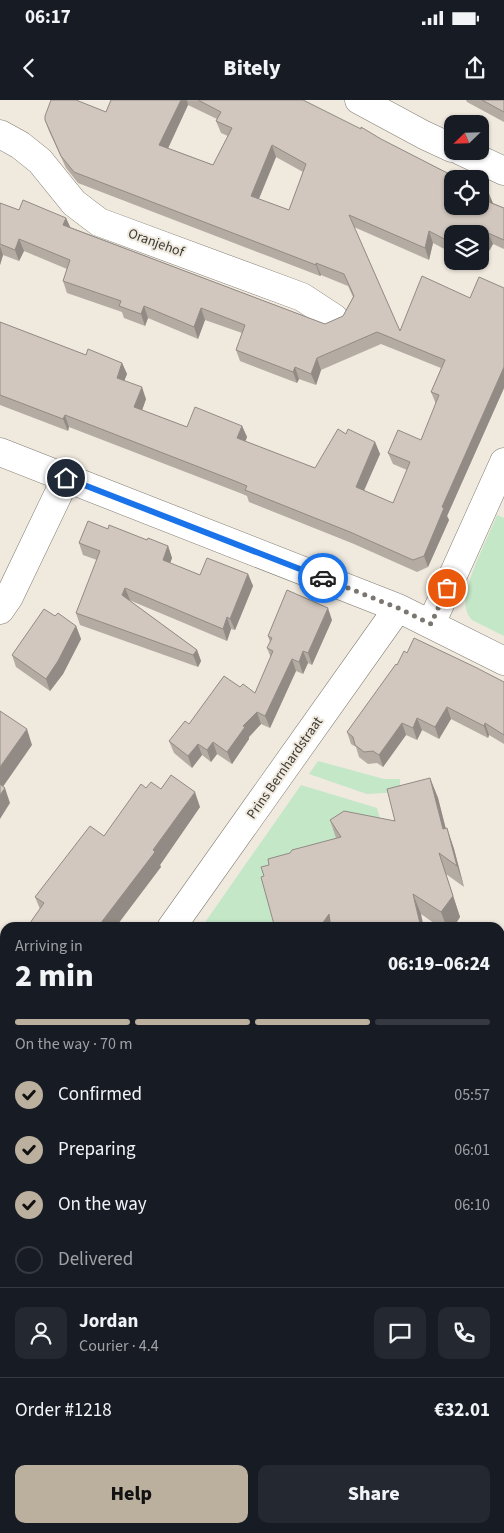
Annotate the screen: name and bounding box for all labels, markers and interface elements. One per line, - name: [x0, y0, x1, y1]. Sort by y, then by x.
- text: 06:17: [25, 4, 71, 31]
- text: Bitely: [223, 52, 281, 84]
- icon: back: [15, 54, 43, 82]
- icon: share: [461, 54, 489, 82]
- north arrow: [444, 115, 489, 160]
- map controls: [444, 115, 489, 270]
- button: locate: [444, 170, 489, 215]
- street label: Oranjehof: [125, 224, 188, 263]
- button: layers: [444, 225, 489, 270]
- pin: [45, 457, 87, 499]
- icon: home: [52, 464, 80, 492]
- courier: [298, 553, 348, 603]
- icon: car: [309, 564, 337, 592]
- pin: [426, 567, 468, 609]
- icon: bag: [433, 574, 461, 602]
- street label: Prins Bernhardstraat: [242, 713, 328, 823]
- text: Arriving in: [15, 935, 83, 957]
- text: 06:19–06:24: [388, 951, 490, 978]
- text: 2 min: [15, 953, 94, 999]
- text: On the way · 70 m: [15, 1033, 132, 1055]
- icon: check: [15, 1081, 43, 1109]
- text: Confirmed: [58, 1081, 142, 1108]
- text: 05:57: [454, 1084, 490, 1106]
- icon: check: [15, 1136, 43, 1164]
- text: Preparing: [58, 1136, 136, 1163]
- text: 06:01: [454, 1139, 490, 1161]
- icon: check: [15, 1191, 43, 1219]
- text: On the way: [58, 1191, 147, 1218]
- text: 06:10: [454, 1194, 490, 1216]
- text: Delivered: [58, 1246, 133, 1273]
- button: person: [15, 1307, 67, 1359]
- button: chat: [374, 1307, 426, 1359]
- button: phone: [438, 1307, 490, 1359]
- text: Jordan: [79, 1308, 138, 1335]
- text: Courier · 4.4: [79, 1335, 159, 1357]
- text: Order #1218: [15, 1397, 112, 1424]
- text: €32.01: [434, 1397, 490, 1424]
- button: Help: [15, 1465, 248, 1523]
- button: Share: [258, 1465, 490, 1523]

